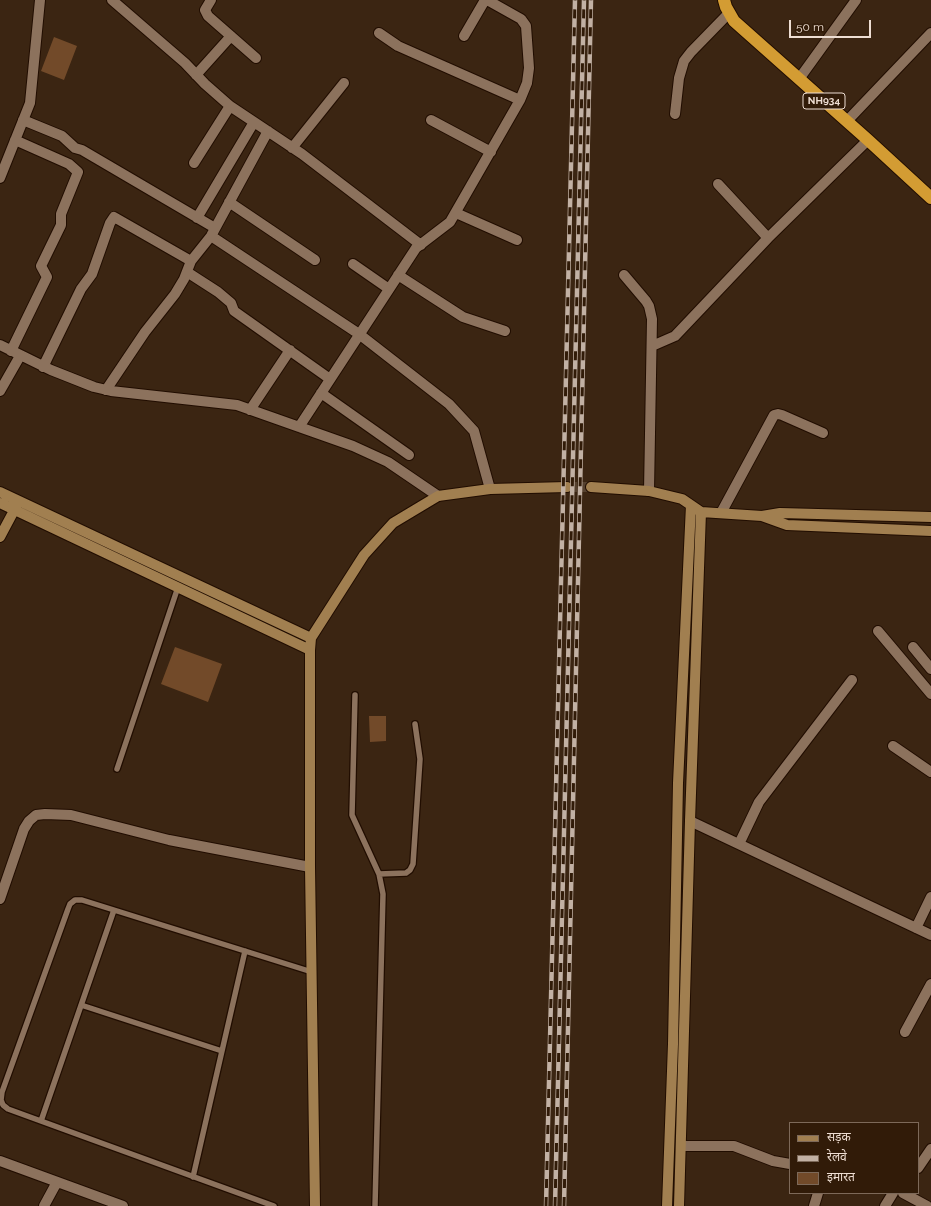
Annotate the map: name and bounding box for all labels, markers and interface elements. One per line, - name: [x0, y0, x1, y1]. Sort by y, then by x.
- scale bar: [791, 12, 873, 38]
- text: 50 m: [796, 20, 824, 34]
- road number: NH934: [803, 93, 845, 109]
- legend: [789, 1122, 919, 1194]
- text: सड़क: [827, 1130, 851, 1144]
- text: रेलवे: [827, 1150, 847, 1164]
- text: इमारत: [827, 1170, 855, 1184]

